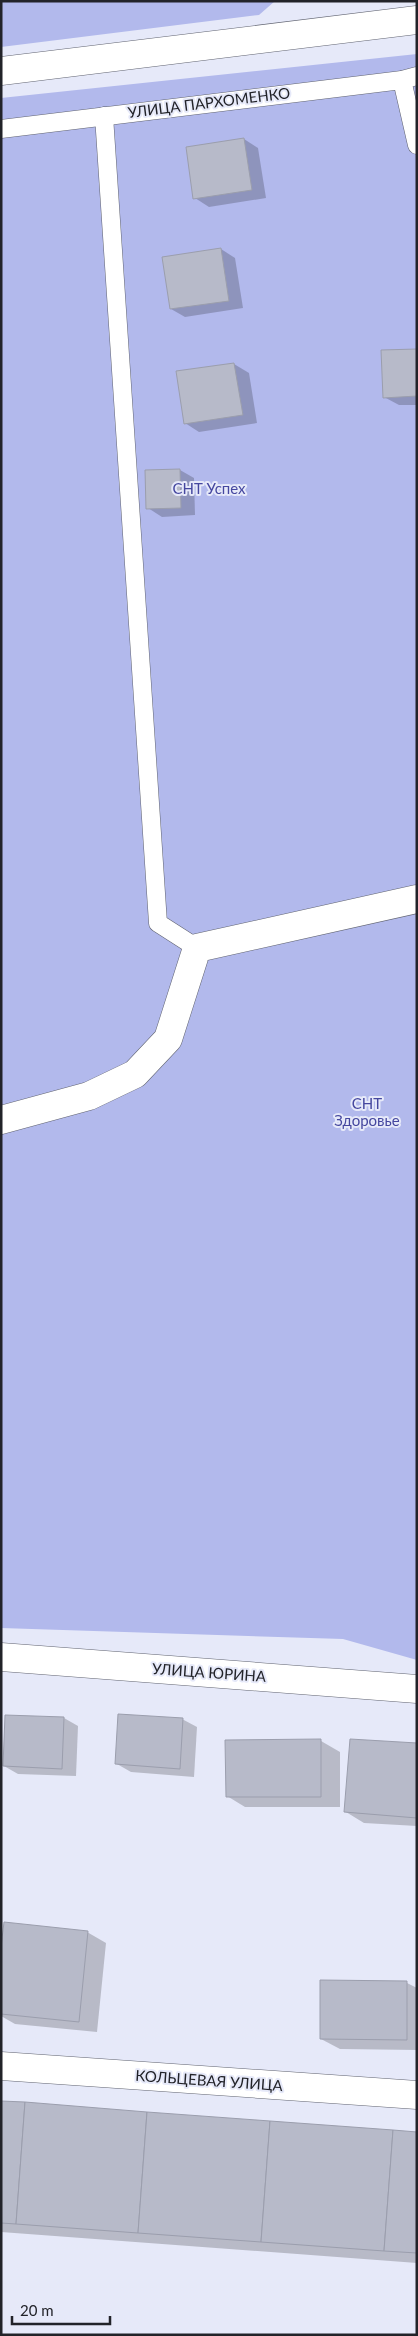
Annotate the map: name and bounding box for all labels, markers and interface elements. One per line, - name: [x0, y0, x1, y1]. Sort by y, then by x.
- street label: УЛИЦА ПАРХОМЕНКО: [127, 83, 291, 121]
- park label: СНТ Успех: [172, 479, 246, 497]
- park label: СНТ Здоровье: [334, 1094, 400, 1129]
- street label: УЛИЦА ЮРИНА: [151, 1659, 268, 1685]
- street label: КОЛЬЦЕВАЯ УЛИЦА: [135, 2066, 284, 2094]
- scale bar: [12, 2294, 110, 2326]
- text: 20 m: [20, 2301, 54, 2319]

